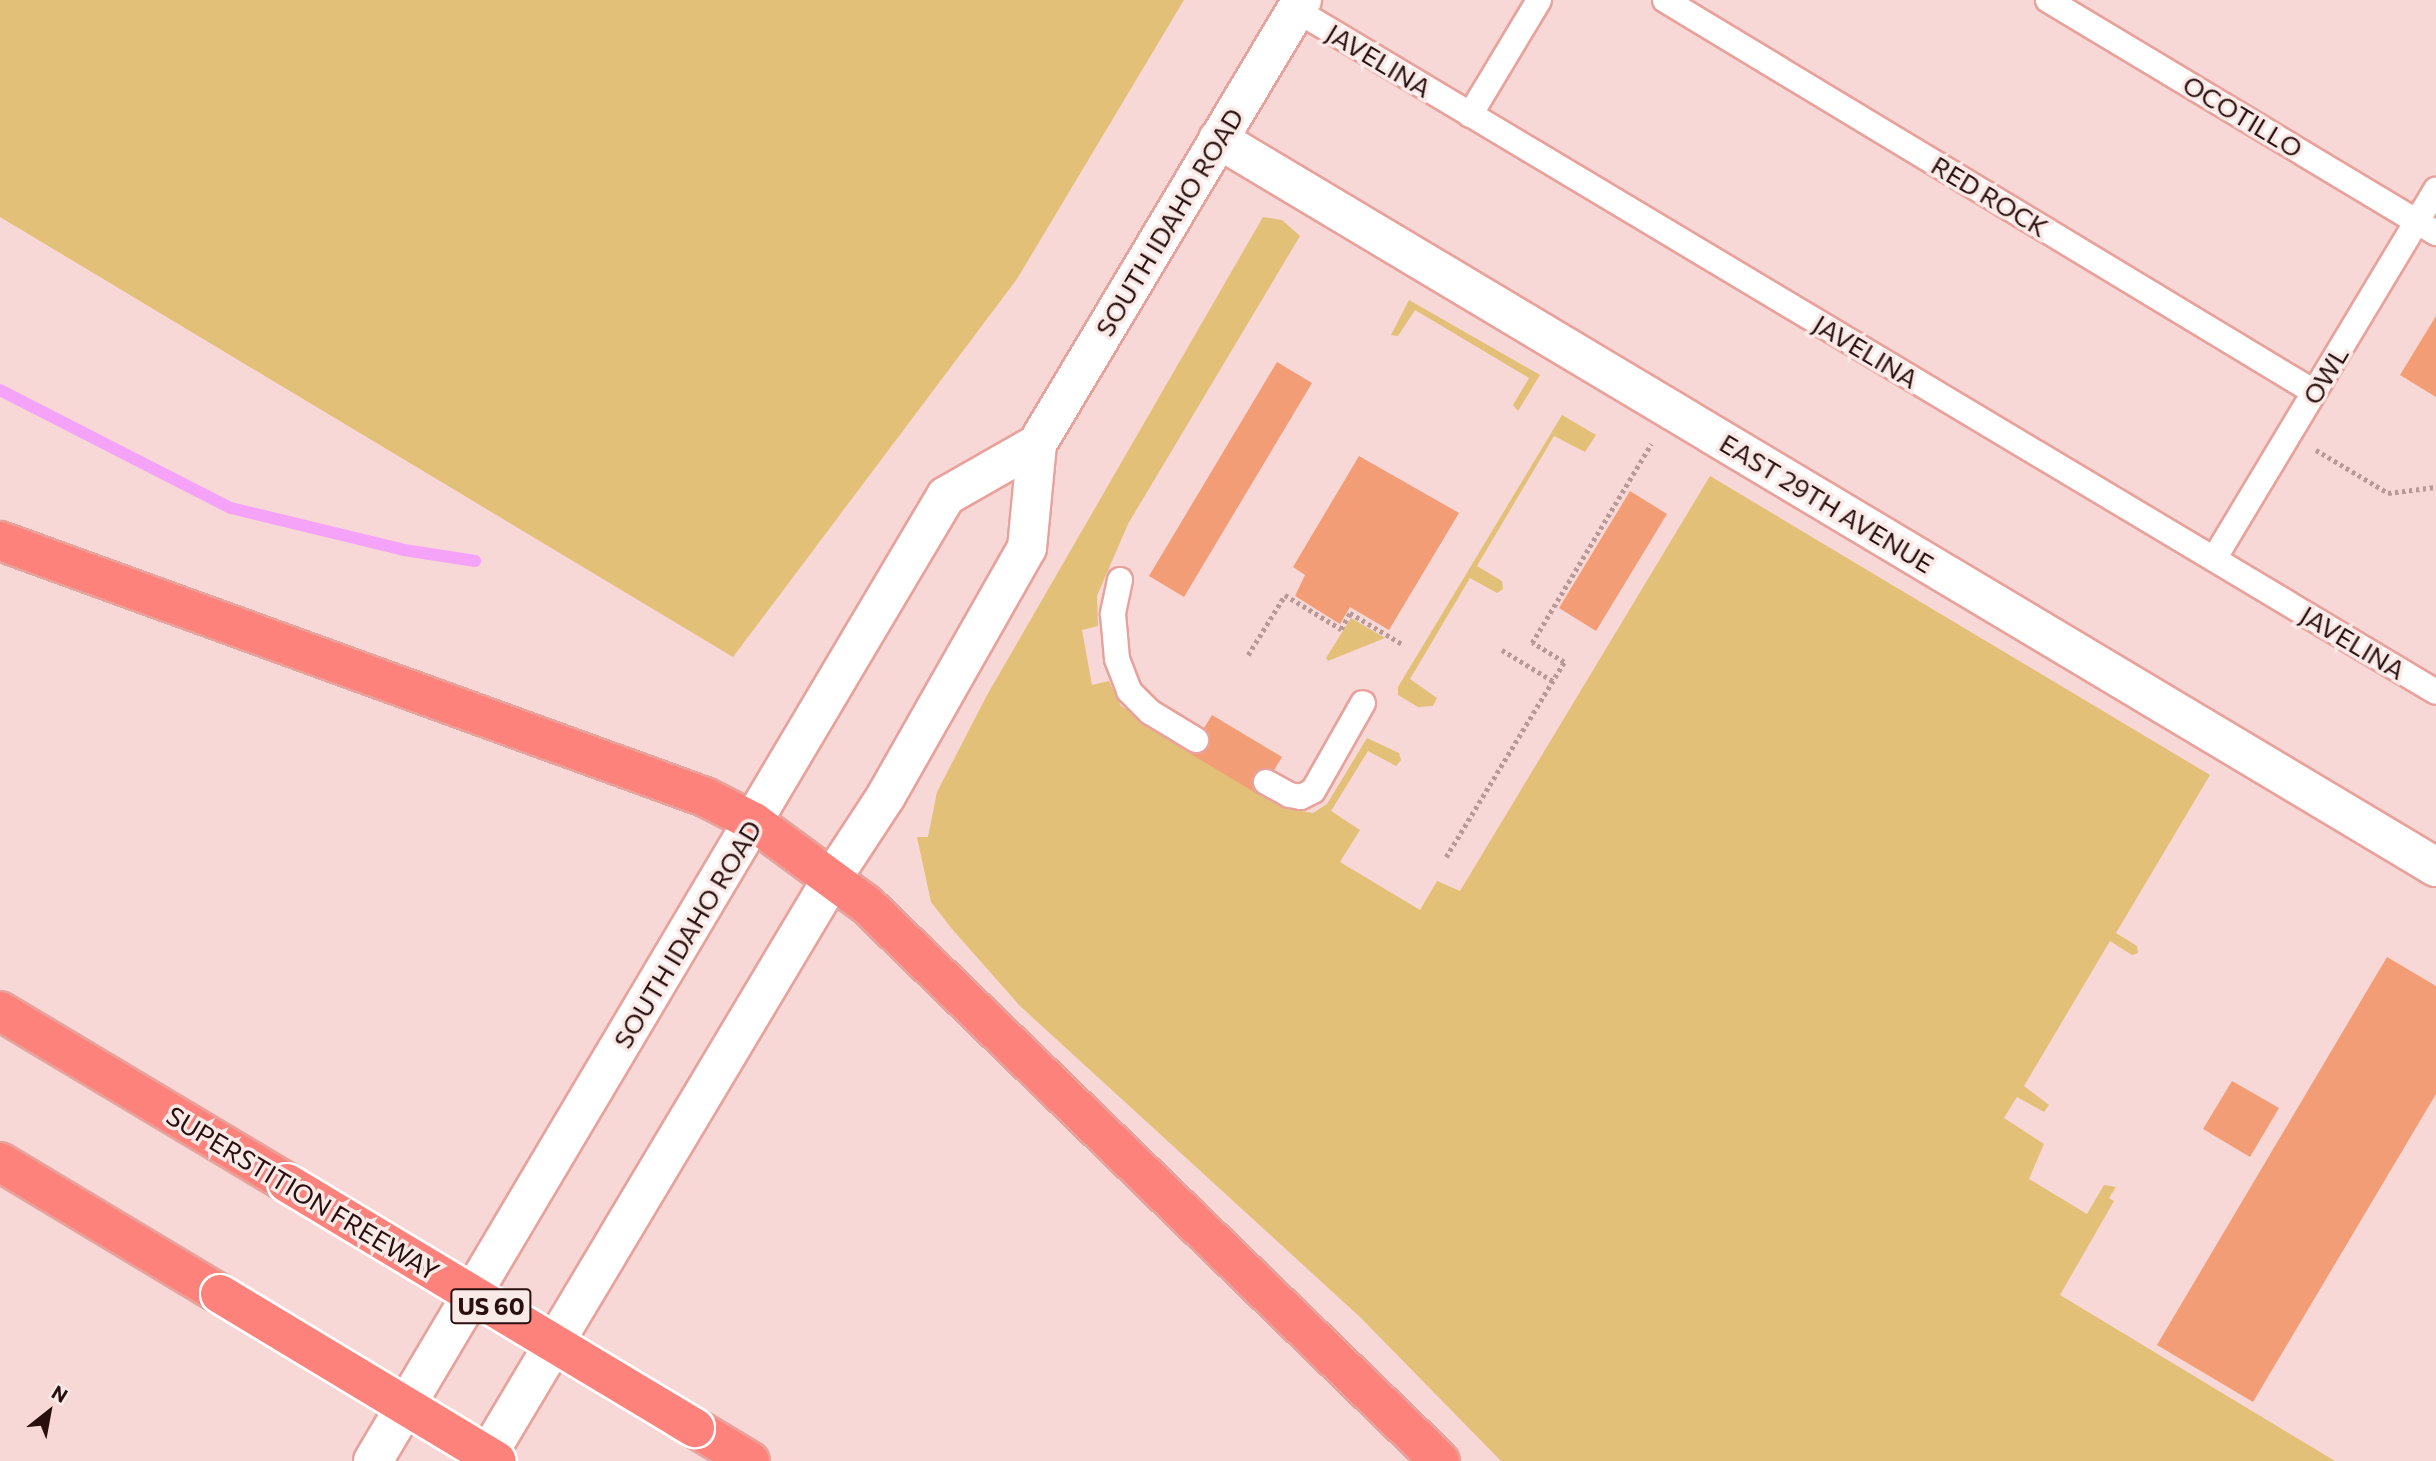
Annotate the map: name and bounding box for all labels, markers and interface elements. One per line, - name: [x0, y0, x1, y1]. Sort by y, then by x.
- street label: JAVELINA: [1321, 17, 1437, 103]
- street label: OCOTILLO: [2178, 68, 2308, 164]
- street label: SOUTH IDAHO ROAD: [1089, 102, 1249, 342]
- street label: RED ROCK: [1926, 149, 2054, 243]
- street label: JAVELINA: [1808, 308, 1924, 394]
- street label: OWL: [2296, 340, 2354, 410]
- street label: EAST 29TH AVENUE: [1715, 427, 1939, 579]
- street label: JAVELINA: [2295, 599, 2411, 685]
- street label: SOUTH IDAHO ROAD: [607, 814, 767, 1054]
- street label: SUPERSTITION FREEWAY: [161, 1099, 445, 1287]
- road number: US 60: [449, 1286, 533, 1326]
- north arrow: [14, 1377, 84, 1447]
- text: N: [48, 1380, 72, 1407]

